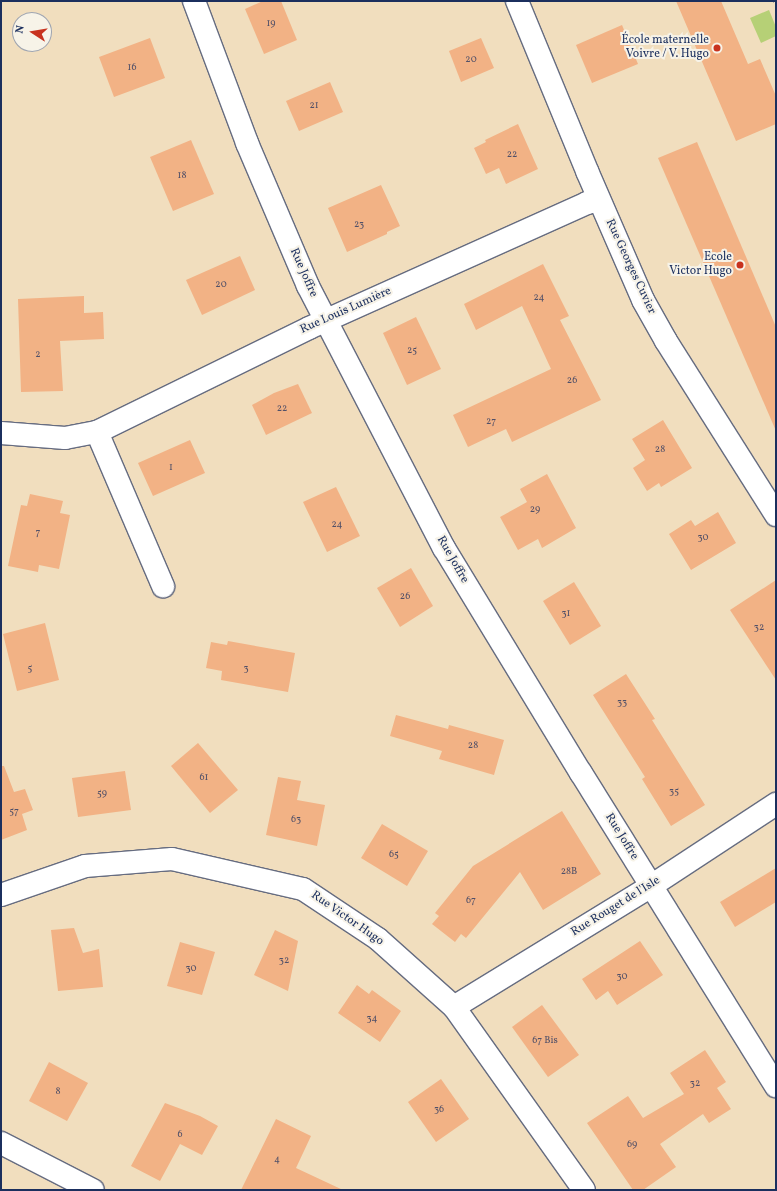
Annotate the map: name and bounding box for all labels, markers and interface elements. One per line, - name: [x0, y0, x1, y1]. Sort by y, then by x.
- north arrow: [12, 12, 52, 52]
- house number: 19: [266, 18, 276, 30]
- text: N: [13, 24, 29, 35]
- place label: École maternelle Voivre / V. Hugo: [622, 34, 709, 62]
- marker: École maternelle Voivre / V. Hugo: [712, 43, 722, 53]
- house number: 20: [465, 54, 477, 66]
- house number: 16: [128, 62, 136, 74]
- house number: 21: [309, 100, 319, 112]
- house number: 22: [507, 149, 517, 161]
- house number: 18: [178, 170, 186, 182]
- street label: Rue Georges Cuvier: [602, 217, 658, 317]
- house number: 23: [354, 219, 364, 231]
- street label: Rue Joffre: [286, 246, 320, 300]
- place label: Ecole Victor Hugo: [669, 251, 732, 279]
- marker: Ecole Victor Hugo: [735, 260, 745, 270]
- house number: 20: [215, 279, 227, 291]
- street label: Rue Louis Lumière: [298, 284, 394, 338]
- house number: 24: [533, 292, 545, 304]
- house number: 25: [407, 345, 417, 357]
- house number: 2: [35, 349, 41, 361]
- house number: 26: [567, 375, 577, 387]
- house number: 22: [277, 403, 287, 415]
- house number: 27: [486, 416, 496, 428]
- house number: 28: [655, 444, 665, 456]
- house number: 1: [169, 462, 173, 474]
- house number: 29: [530, 504, 540, 516]
- house number: 24: [331, 519, 343, 531]
- house number: 7: [36, 527, 40, 539]
- house number: 30: [698, 532, 708, 544]
- street label: Rue Joffre: [433, 534, 471, 586]
- house number: 26: [400, 591, 410, 603]
- house number: 31: [561, 608, 571, 620]
- house number: 32: [754, 622, 764, 634]
- house number: 5: [28, 663, 32, 675]
- house number: 3: [243, 663, 249, 675]
- house number: 33: [617, 697, 627, 709]
- house number: 28: [468, 740, 478, 752]
- house number: 61: [200, 772, 208, 784]
- house number: 35: [669, 786, 679, 798]
- house number: 59: [97, 788, 107, 800]
- house number: 57: [9, 806, 19, 818]
- street label: Rue Joffre: [601, 811, 641, 863]
- house number: 63: [291, 814, 301, 826]
- house number: 65: [389, 849, 399, 861]
- house number: 28B: [561, 866, 577, 878]
- street label: Rue Rouget de l'Isle: [569, 874, 663, 940]
- street label: Rue Victor Hugo: [308, 888, 386, 950]
- house number: 67: [466, 895, 476, 907]
- house number: 32: [279, 955, 289, 967]
- house number: 30: [186, 963, 196, 975]
- house number: 30: [617, 971, 627, 983]
- house number: 34: [366, 1013, 378, 1025]
- house number: 67 Bis: [532, 1035, 558, 1047]
- house number: 32: [690, 1078, 700, 1090]
- house number: 8: [55, 1086, 61, 1098]
- house number: 36: [434, 1104, 444, 1116]
- house number: 6: [177, 1129, 183, 1141]
- house number: 69: [627, 1139, 637, 1151]
- house number: 4: [274, 1154, 280, 1166]

